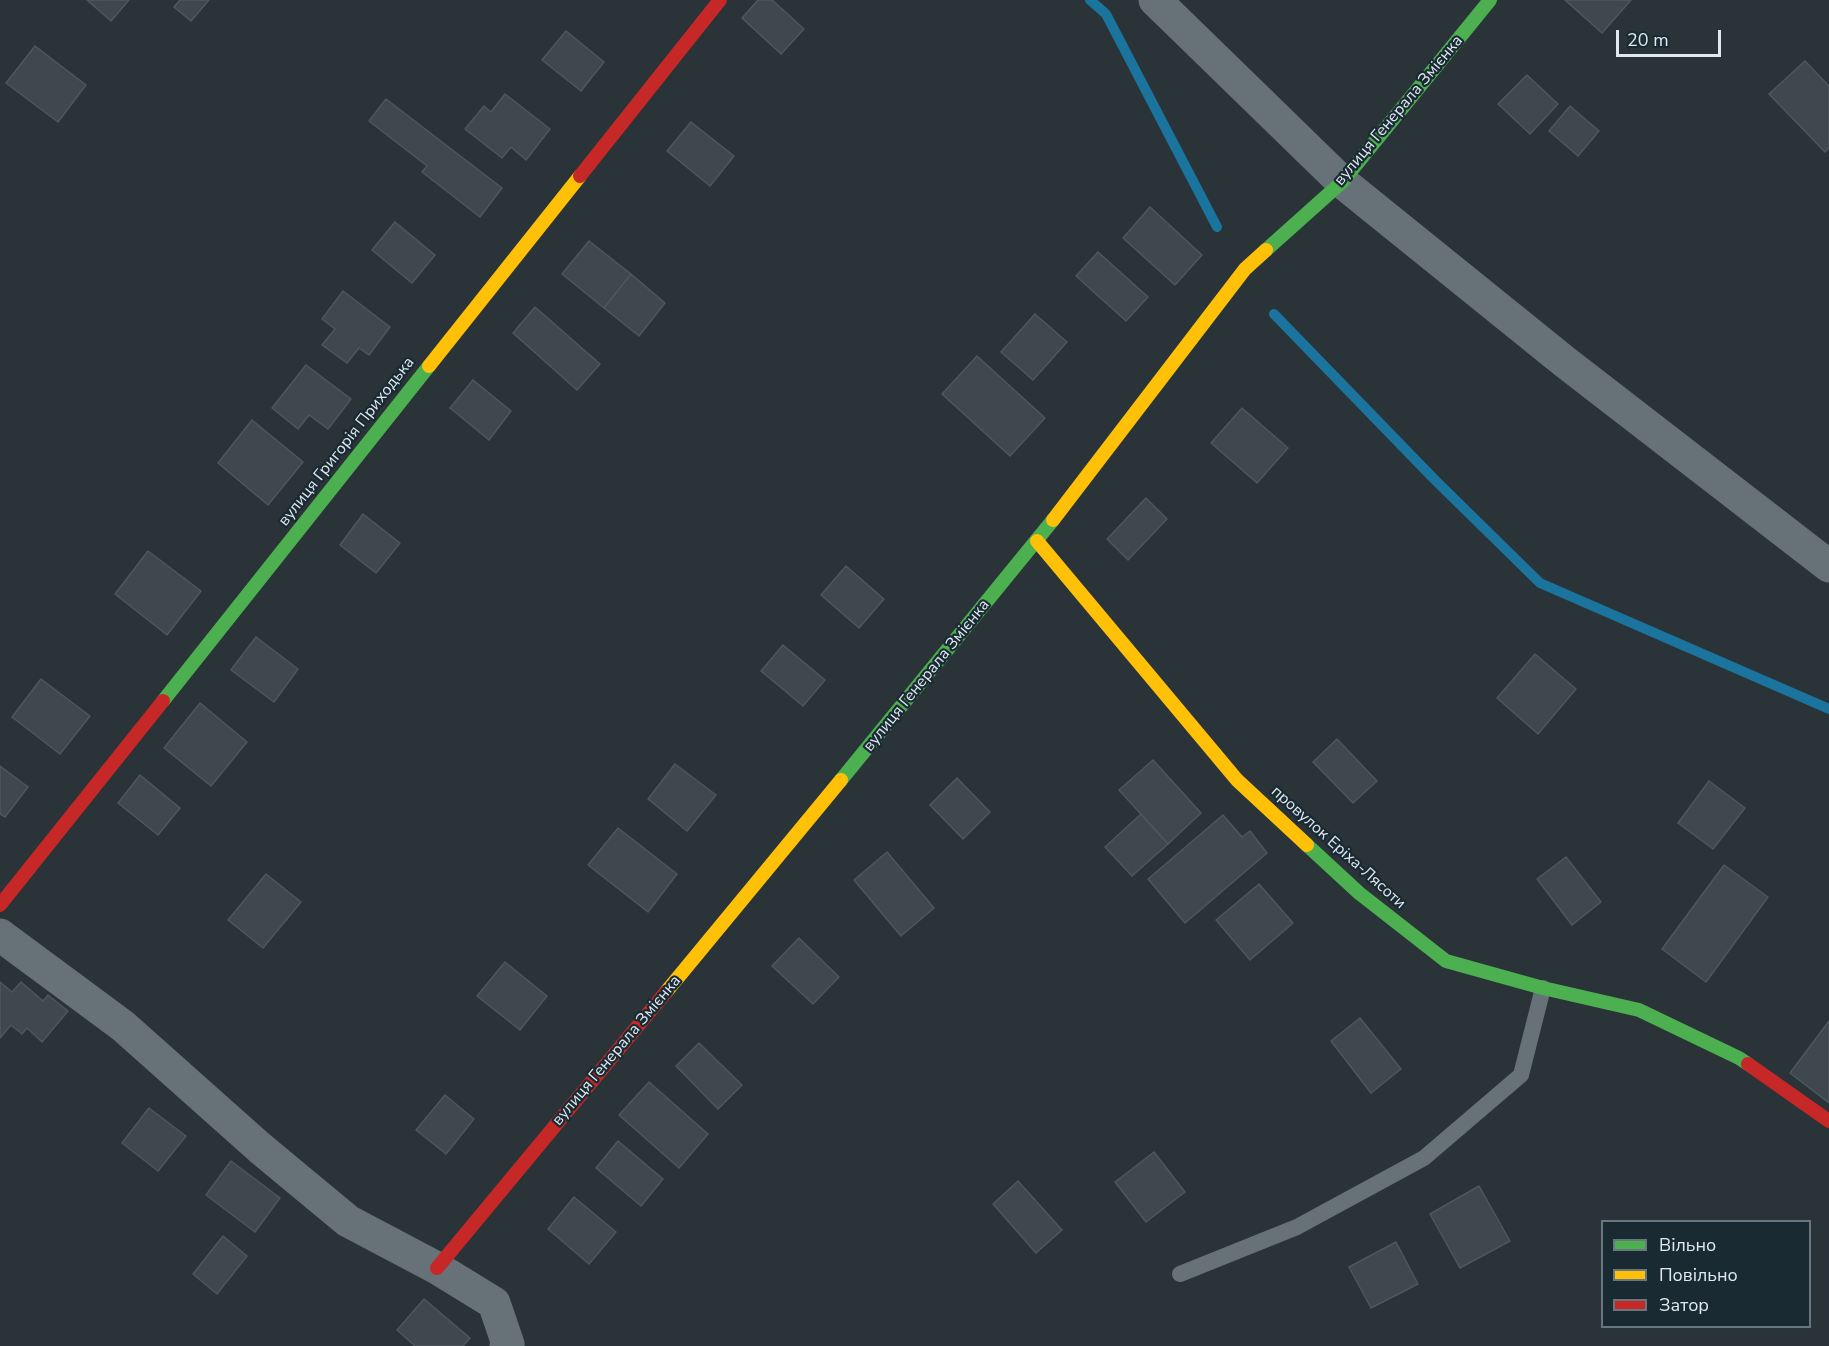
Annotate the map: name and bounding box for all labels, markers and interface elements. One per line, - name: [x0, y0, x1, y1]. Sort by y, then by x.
- scale bar: [1619, 18, 1724, 56]
- text: 20 m: [1627, 28, 1669, 52]
- street label: вулиця Генерала Змієнка: [1331, 32, 1467, 190]
- street label: вулиця Григорія Приходька: [275, 354, 419, 530]
- street label: вулиця Генерала Змієнка: [860, 596, 994, 756]
- street label: провулок Еріха-Лясоти: [1267, 782, 1409, 914]
- street label: вулиця Генерала Змієнка: [549, 972, 685, 1130]
- legend: [1601, 1220, 1811, 1328]
- text: Вільно: [1659, 1233, 1716, 1257]
- text: Повільно: [1659, 1263, 1738, 1287]
- text: Затор: [1659, 1293, 1709, 1317]

